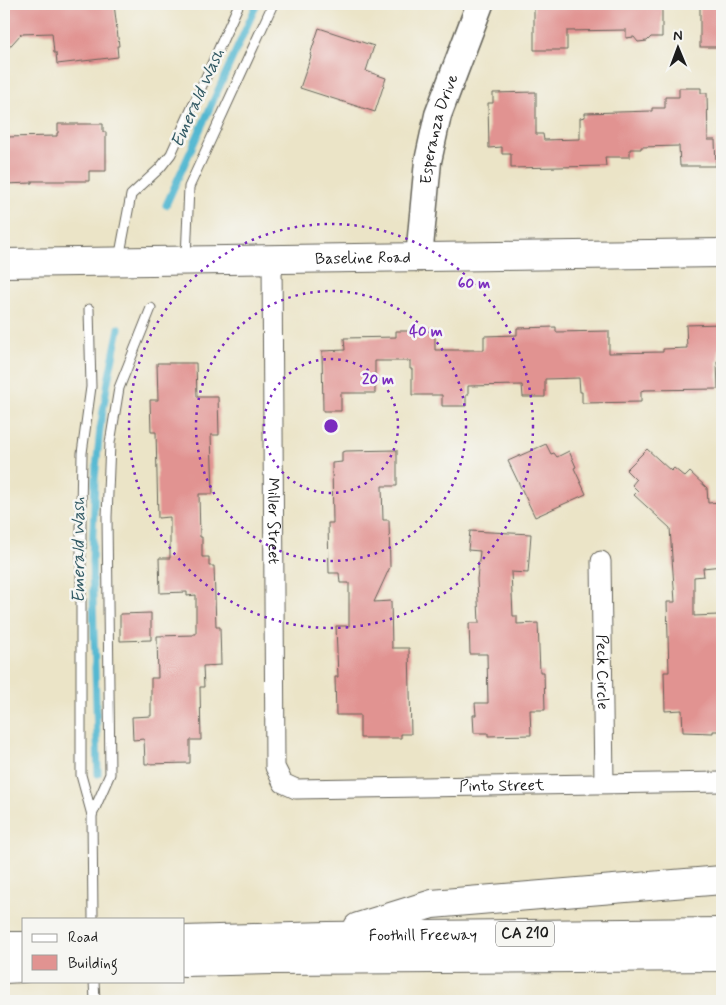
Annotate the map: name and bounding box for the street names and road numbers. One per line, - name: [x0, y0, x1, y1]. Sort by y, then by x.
- street label: Esperanza Drive: [415, 70, 463, 185]
- street label: Baseline Road: [315, 247, 411, 269]
- street label: Miller Street: [263, 478, 284, 564]
- street label: Peck Circle: [591, 634, 614, 710]
- street label: Pinto Street: [459, 774, 545, 797]
- road number: CA 210: [496, 922, 554, 946]
- street label: Foothill Freeway: [369, 924, 477, 946]

